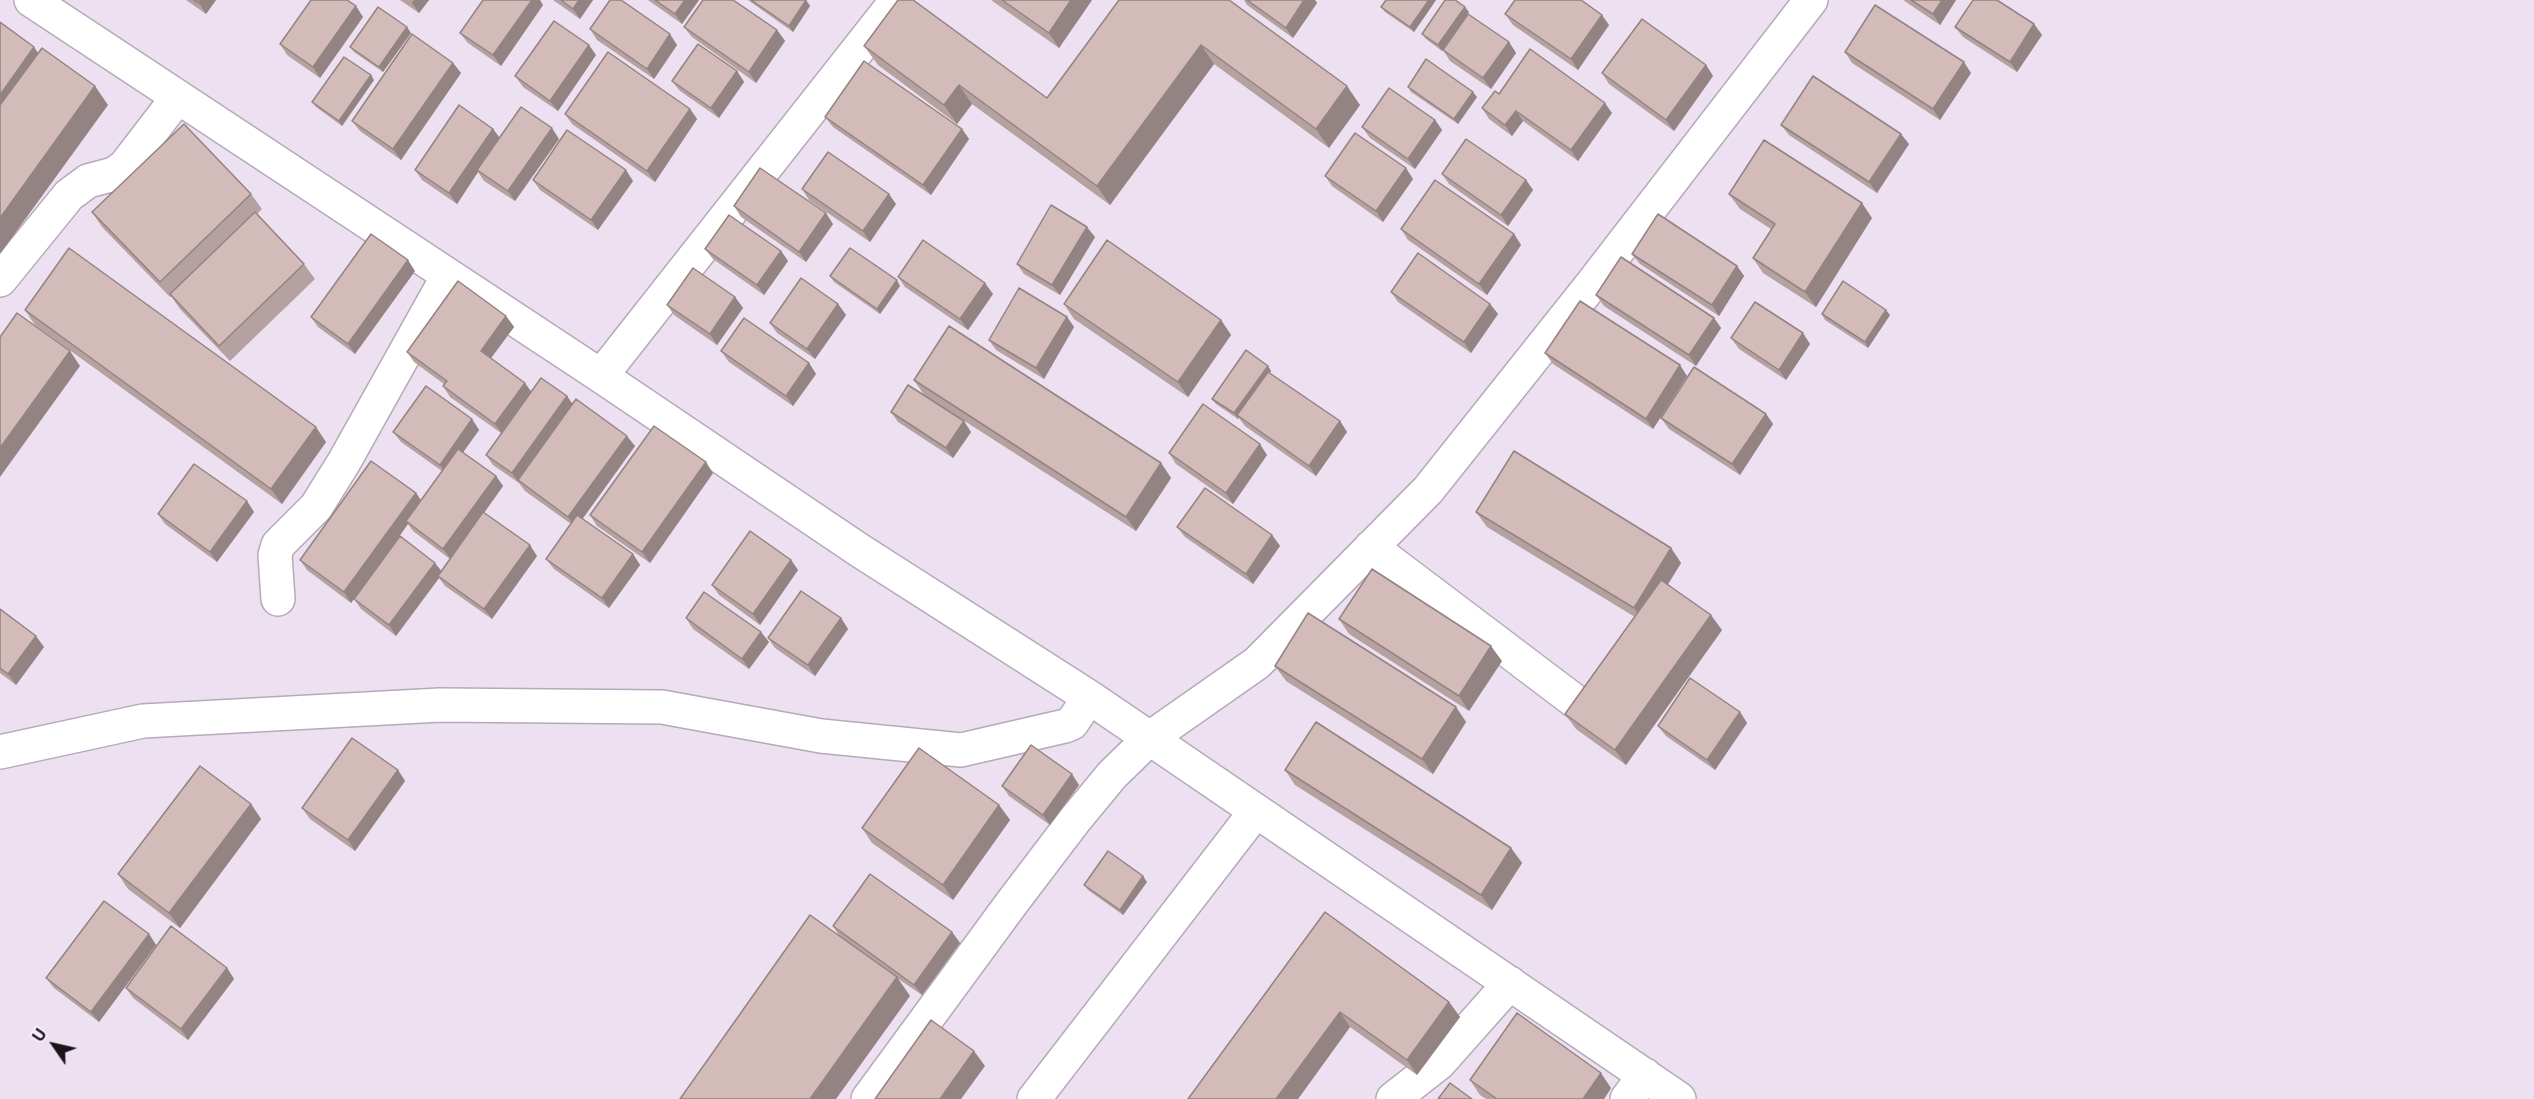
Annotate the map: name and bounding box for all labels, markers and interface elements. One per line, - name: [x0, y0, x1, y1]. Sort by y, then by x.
- north arrow: [24, 1015, 84, 1075]
- text: U: [27, 1024, 52, 1046]

